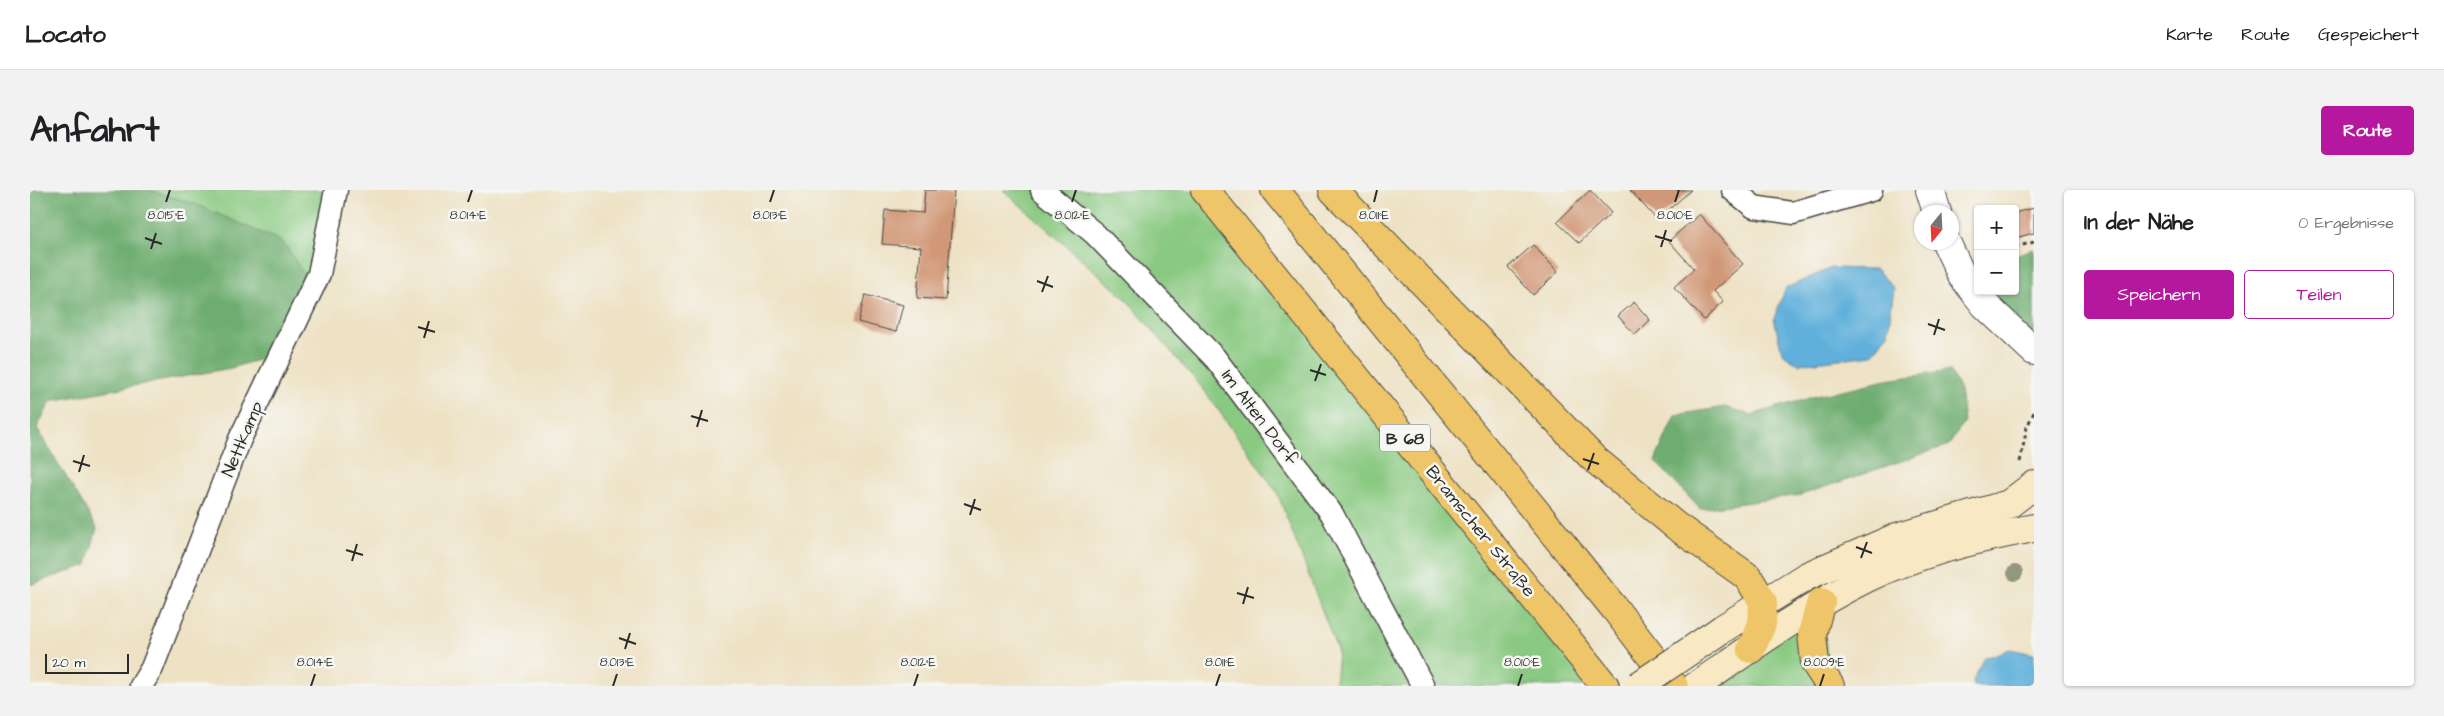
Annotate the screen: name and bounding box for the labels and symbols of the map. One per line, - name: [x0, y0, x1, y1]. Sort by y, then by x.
- north arrow: [1914, 205, 1959, 250]
- text: 8.015°E: [148, 207, 184, 224]
- text: 8.014°E: [450, 207, 486, 224]
- text: 8.013°E: [753, 207, 787, 224]
- text: 8.012°E: [1054, 207, 1090, 224]
- text: 8.011°E: [1359, 207, 1389, 224]
- text: 8.010°E: [1657, 207, 1693, 224]
- street label: Im Alten Dorf: [1215, 364, 1304, 471]
- street label: Nettkamp: [215, 398, 270, 481]
- road number: B 68: [1380, 424, 1430, 452]
- street label: Bramscher Straße: [1420, 460, 1542, 603]
- scale bar: [45, 651, 129, 674]
- text: 8.014°E: [297, 654, 333, 671]
- text: 8.013°E: [600, 654, 634, 671]
- text: 8.012°E: [900, 654, 936, 671]
- text: 8.011°E: [1205, 654, 1235, 671]
- text: 8.010°E: [1504, 654, 1540, 671]
- text: 8.009°E: [1803, 654, 1845, 671]

